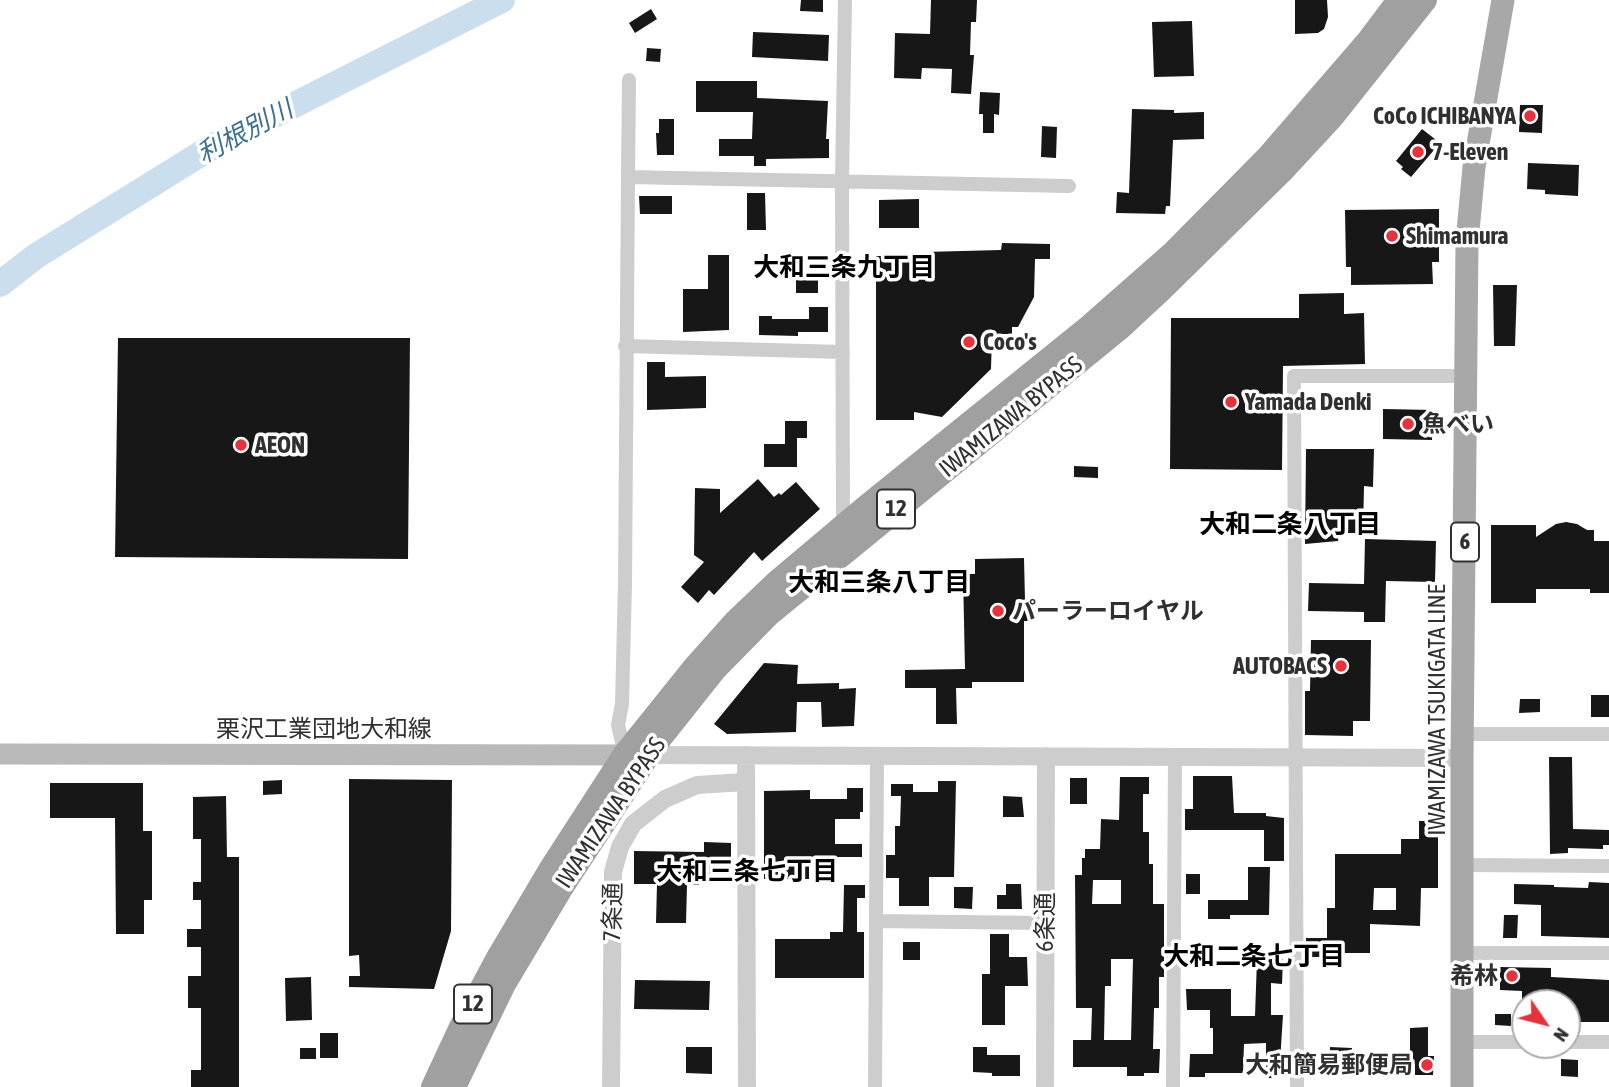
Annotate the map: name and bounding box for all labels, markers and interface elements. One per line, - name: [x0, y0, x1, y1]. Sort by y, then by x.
- water label: 利根別川: [192, 94, 298, 170]
- place label: CoCo ICHIBANYA: [1373, 102, 1516, 130]
- marker: CoCo ICHIBANYA: [1522, 108, 1538, 124]
- place label: 7-Eleven: [1432, 138, 1508, 166]
- marker: 7-Eleven: [1410, 144, 1426, 160]
- place label: Shimamura: [1406, 222, 1508, 250]
- marker: Shimamura: [1384, 228, 1400, 244]
- district label: 大和三条九丁目: [753, 252, 935, 284]
- place label: Coco's: [983, 328, 1037, 356]
- marker: Coco's: [961, 334, 977, 350]
- street label: IWAMIZAWA BYPASS: [934, 350, 1088, 484]
- place label: Yamada Denki: [1245, 388, 1372, 416]
- marker: Yamada Denki: [1223, 394, 1239, 410]
- place label: 魚べい: [1422, 410, 1494, 438]
- marker: 魚べい: [1400, 416, 1416, 432]
- place label: AEON: [255, 431, 305, 459]
- marker: AEON: [233, 437, 249, 453]
- road number: 12: [877, 489, 915, 528]
- district label: 大和二条八丁目: [1199, 509, 1381, 541]
- road number: 6: [1451, 522, 1479, 562]
- district label: 大和三条八丁目: [788, 567, 970, 599]
- street label: IWAMIZAWA TSUKIGATA LINE: [1423, 584, 1451, 836]
- place label: パーラーロイヤル: [1012, 597, 1204, 625]
- marker: パーラーロイヤル: [990, 603, 1006, 619]
- place label: AUTOBACS: [1233, 652, 1327, 680]
- marker: AUTOBACS: [1333, 658, 1349, 674]
- street label: 栗沢工業団地大和線: [216, 715, 432, 743]
- street label: IWAMIZAWA BYPASS: [550, 732, 672, 894]
- district label: 大和三条七丁目: [656, 856, 838, 888]
- street label: 7条通: [598, 882, 628, 942]
- street label: 6条通: [1031, 892, 1059, 952]
- district label: 大和二条七丁目: [1163, 941, 1345, 973]
- place label: 希林: [1450, 962, 1498, 990]
- marker: 希林: [1504, 968, 1520, 984]
- road number: 12: [454, 984, 492, 1023]
- north arrow: [1511, 989, 1581, 1059]
- text: N: [1549, 1024, 1574, 1046]
- place label: 大和簡易郵便局: [1245, 1051, 1413, 1079]
- marker: 大和簡易郵便局: [1419, 1057, 1435, 1073]

